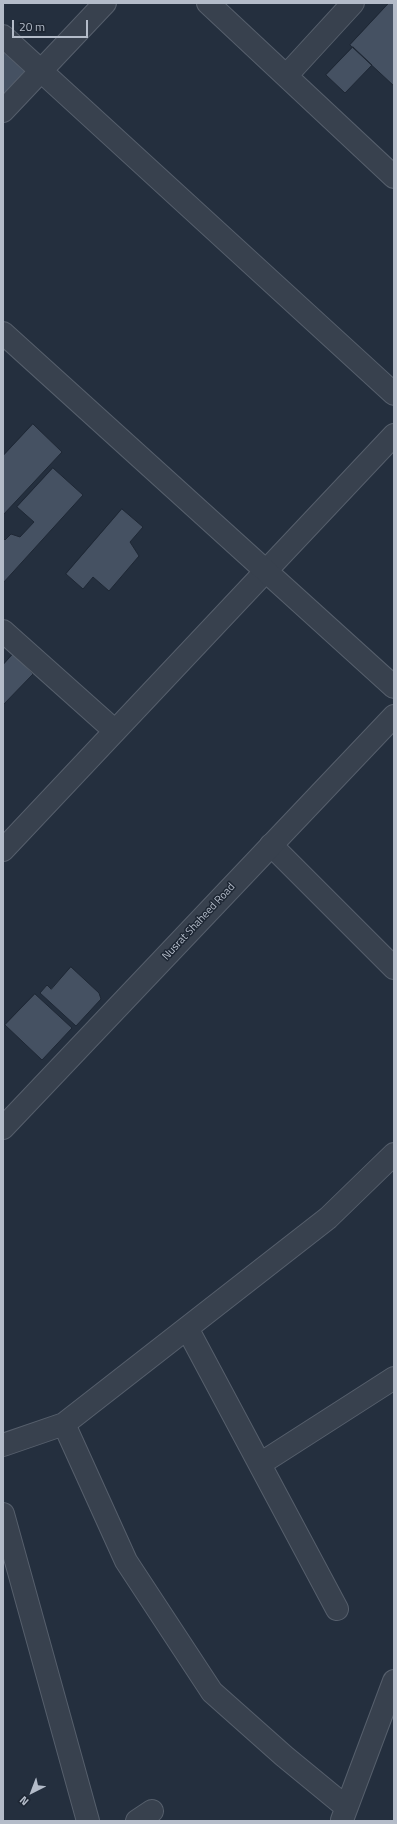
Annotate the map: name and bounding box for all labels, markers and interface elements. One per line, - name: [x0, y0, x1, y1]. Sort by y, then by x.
- scale bar: [14, 12, 90, 38]
- text: 20 m: [19, 17, 45, 36]
- street label: Nusrat Shaheed Road: [160, 881, 238, 963]
- north arrow: [12, 1772, 52, 1812]
- text: N: [16, 1792, 32, 1809]

